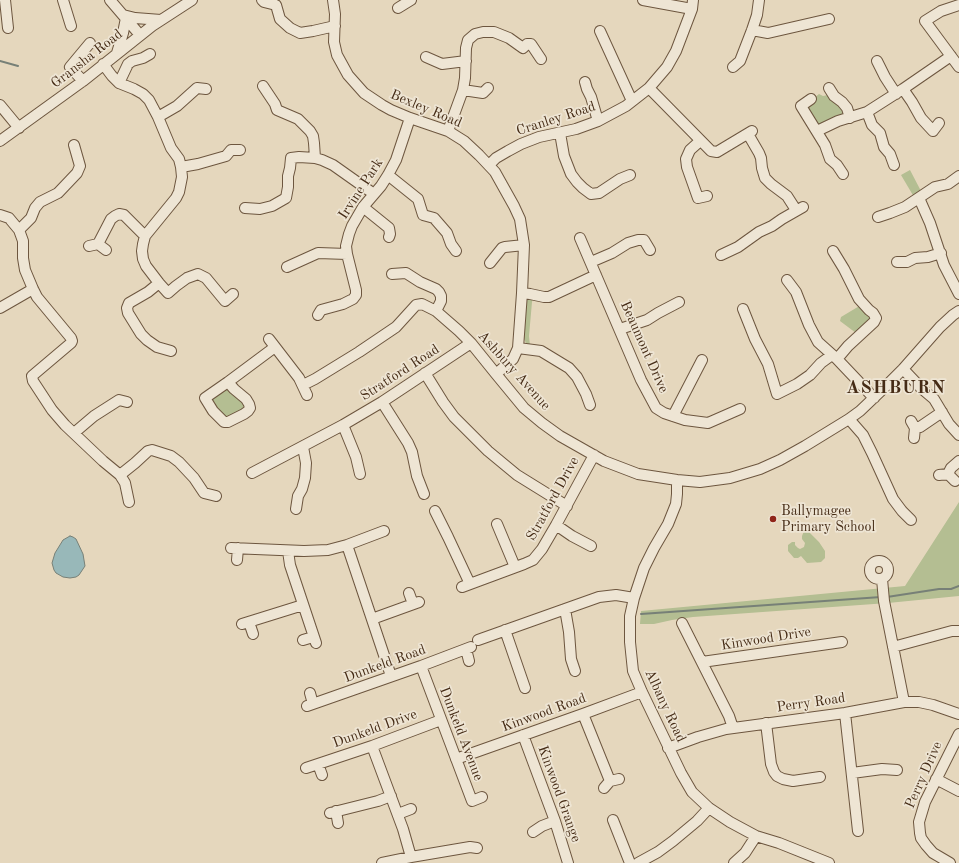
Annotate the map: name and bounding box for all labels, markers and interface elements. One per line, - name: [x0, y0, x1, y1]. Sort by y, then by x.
- street label: Gransha Road: [48, 26, 126, 92]
- street label: Bexley Road: [388, 86, 464, 132]
- street label: Cranley Road: [514, 98, 598, 140]
- street label: Irvine Park: [335, 155, 387, 223]
- street label: Beaumont Drive: [616, 299, 672, 395]
- street label: Ashbury Avenue: [474, 328, 554, 414]
- street label: Stratford Road: [357, 341, 443, 405]
- district label: ASHBURN: [846, 377, 946, 399]
- street label: Stratford Drive: [523, 454, 583, 544]
- place label: Ballymagee Primary School: [781, 503, 875, 536]
- marker: Ballymagee Primary School: [768, 514, 778, 524]
- street label: Kinwood Drive: [720, 624, 812, 654]
- street label: Dunkeld Road: [342, 641, 428, 687]
- street label: Albany Road: [641, 667, 689, 745]
- street label: Dunkeld Avenue: [435, 685, 487, 783]
- street label: Kinwood Road: [500, 690, 588, 736]
- street label: Perry Road: [776, 690, 846, 716]
- street label: Dunkeld Drive: [331, 706, 419, 752]
- street label: Perry Drive: [902, 739, 946, 811]
- street label: Kinwood Grange: [534, 743, 584, 845]

